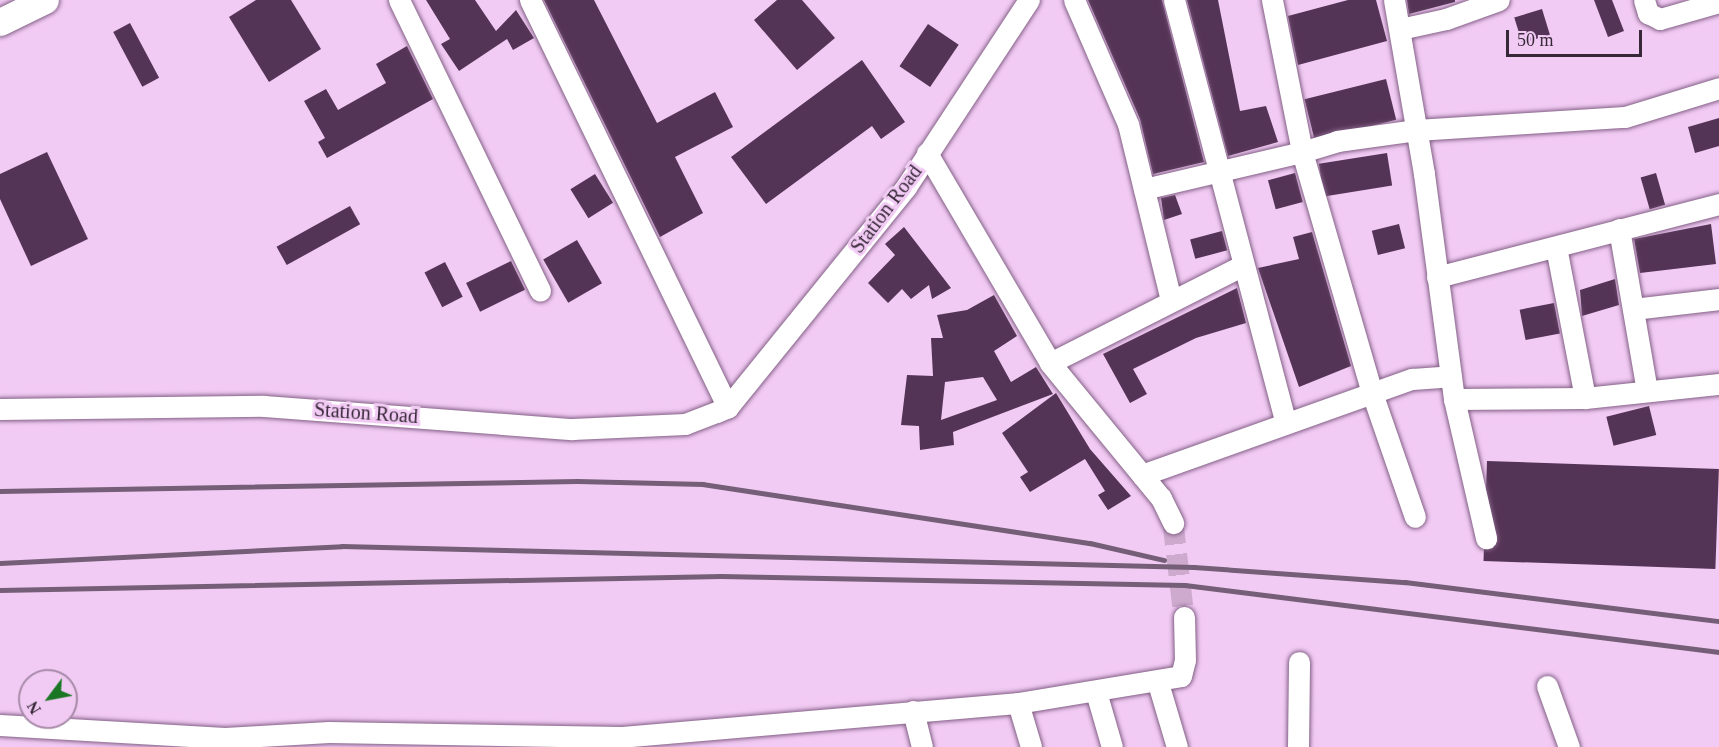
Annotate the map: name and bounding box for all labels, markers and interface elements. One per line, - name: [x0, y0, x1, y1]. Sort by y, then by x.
- scale bar: [1509, 18, 1646, 56]
- text: 50 m: [1517, 30, 1554, 50]
- street label: Station Road: [845, 160, 927, 258]
- street label: Station Road: [313, 397, 419, 429]
- north arrow: [18, 669, 78, 729]
- text: N: [24, 698, 44, 717]

